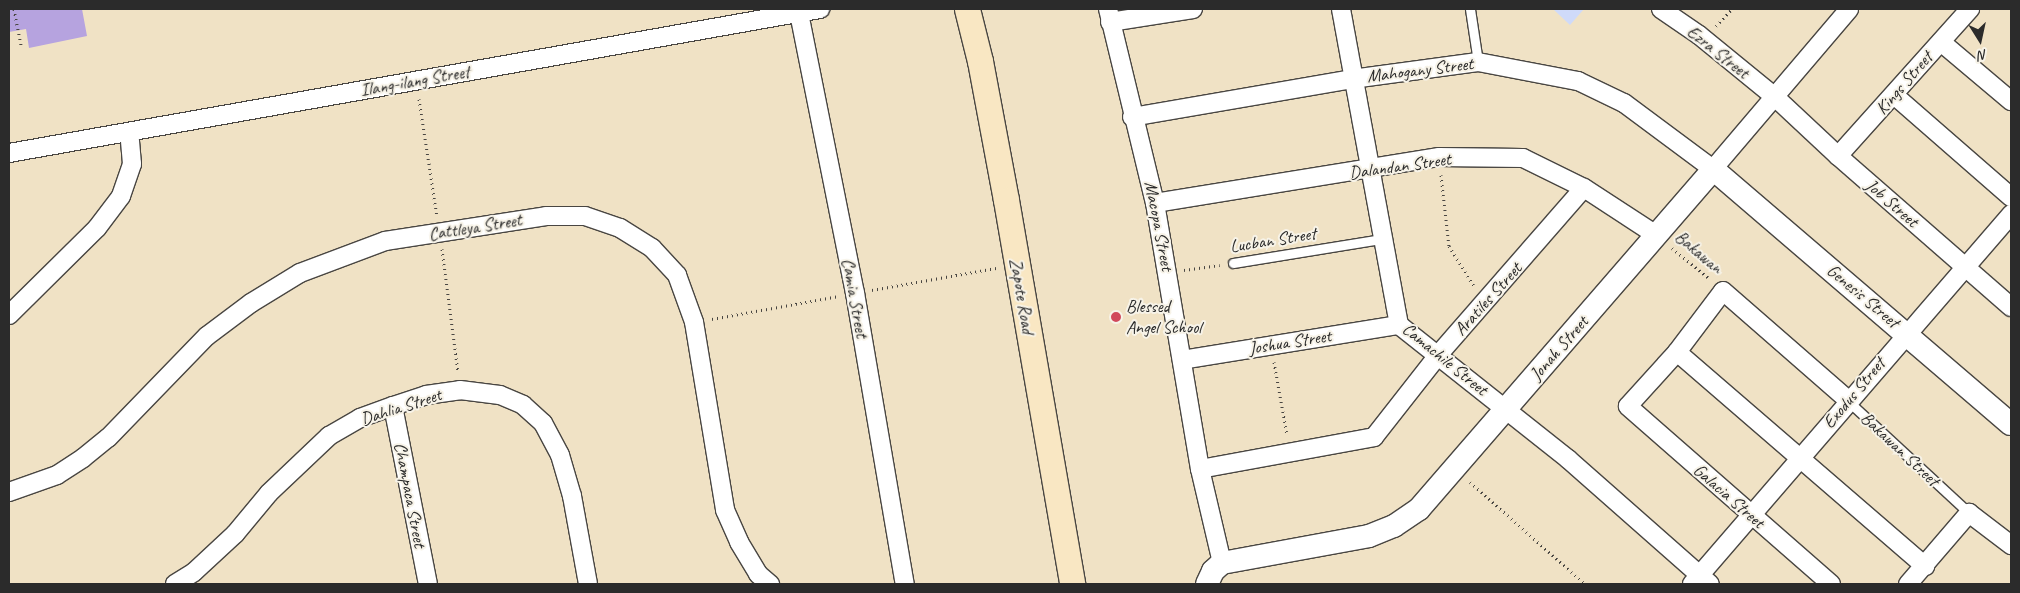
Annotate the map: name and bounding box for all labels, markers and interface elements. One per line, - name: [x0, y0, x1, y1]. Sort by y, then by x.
- north arrow: [1955, 15, 2005, 65]
- street label: Ezra Street: [1682, 21, 1754, 83]
- text: N: [1977, 46, 1988, 64]
- street label: Kings Street: [1871, 47, 1937, 119]
- street label: Mahogany Street: [1366, 53, 1474, 87]
- street label: Ilang-ilang Street: [359, 61, 471, 101]
- street label: Dalandan Street: [1348, 148, 1452, 184]
- street label: Job Street: [1861, 174, 1923, 232]
- street label: Macopa Street: [1140, 179, 1178, 273]
- street label: Cattleya Street: [427, 209, 523, 245]
- street label: Lucban Street: [1228, 223, 1318, 257]
- street label: Bakawan: [1671, 226, 1727, 278]
- street label: Camia Street: [837, 256, 873, 340]
- street label: Zapote Road: [1005, 257, 1039, 335]
- street label: Aratiles Street: [1450, 258, 1526, 340]
- street label: Genesis Street: [1822, 260, 1904, 332]
- place label: Blessed Angel School: [1126, 296, 1201, 338]
- marker: Blessed Angel School: [1110, 311, 1122, 323]
- street label: Jonah Street: [1525, 311, 1593, 385]
- street label: Camachile Street: [1398, 318, 1492, 400]
- street label: Joshua Street: [1247, 325, 1333, 359]
- street label: Exodus Street: [1818, 353, 1890, 433]
- street label: Dahlia Street: [358, 384, 444, 430]
- street label: Bakawan Street: [1856, 407, 1944, 491]
- street label: Champaca Street: [389, 440, 431, 550]
- street label: Galacia Street: [1689, 459, 1769, 533]

